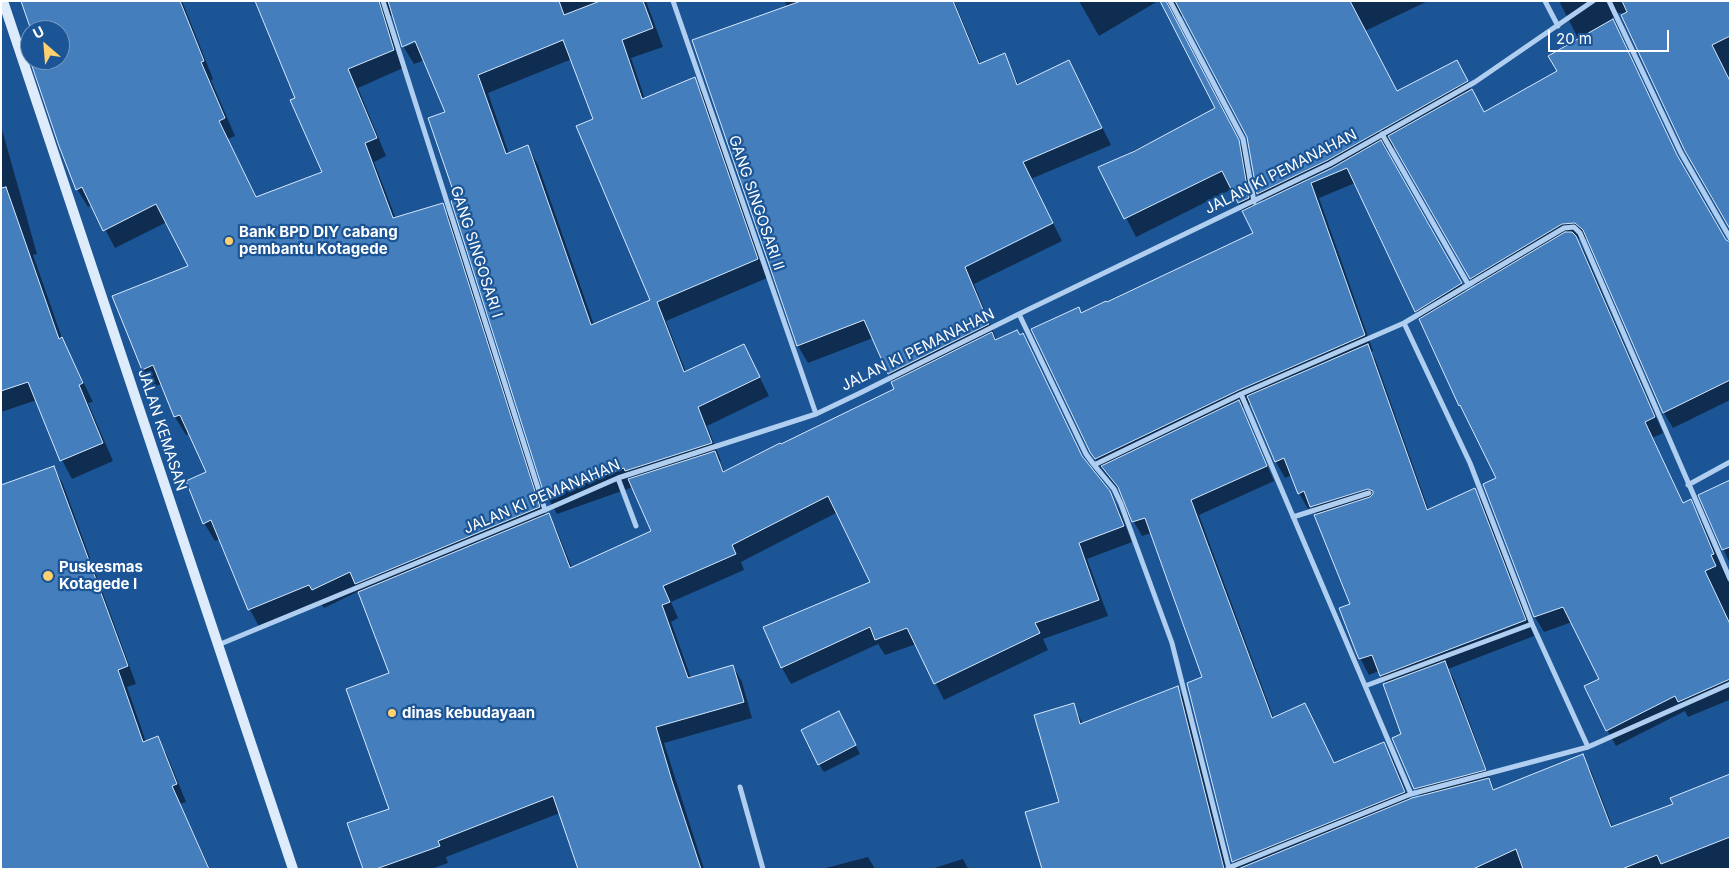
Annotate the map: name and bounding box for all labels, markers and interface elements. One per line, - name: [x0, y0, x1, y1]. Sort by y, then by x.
- north arrow: [20, 20, 70, 70]
- scale bar: [1551, 20, 1672, 52]
- text: U: [30, 22, 47, 42]
- text: 20 m: [1556, 29, 1592, 48]
- street label: JALAN KI PEMANAHAN: [1202, 126, 1360, 218]
- street label: GANG SINGOSARI II: [724, 133, 788, 273]
- street label: GANG SINGOSARI I: [446, 184, 506, 320]
- place label: Bank BPD DIY cabang pembantu Kotagede: [239, 223, 398, 258]
- marker: Bank BPD DIY cabang pembantu Kotagede: [223, 235, 235, 247]
- street label: JALAN KI PEMANAHAN: [838, 305, 998, 395]
- street label: JALAN KEMASAN: [134, 367, 190, 493]
- street label: JALAN KI PEMANAHAN: [461, 456, 623, 538]
- place label: Puskesmas Kotagede I: [59, 558, 143, 593]
- marker: Puskesmas Kotagede I: [41, 569, 55, 583]
- place label: dinas kebudayaan: [402, 704, 535, 722]
- marker: dinas kebudayaan: [386, 707, 398, 719]

